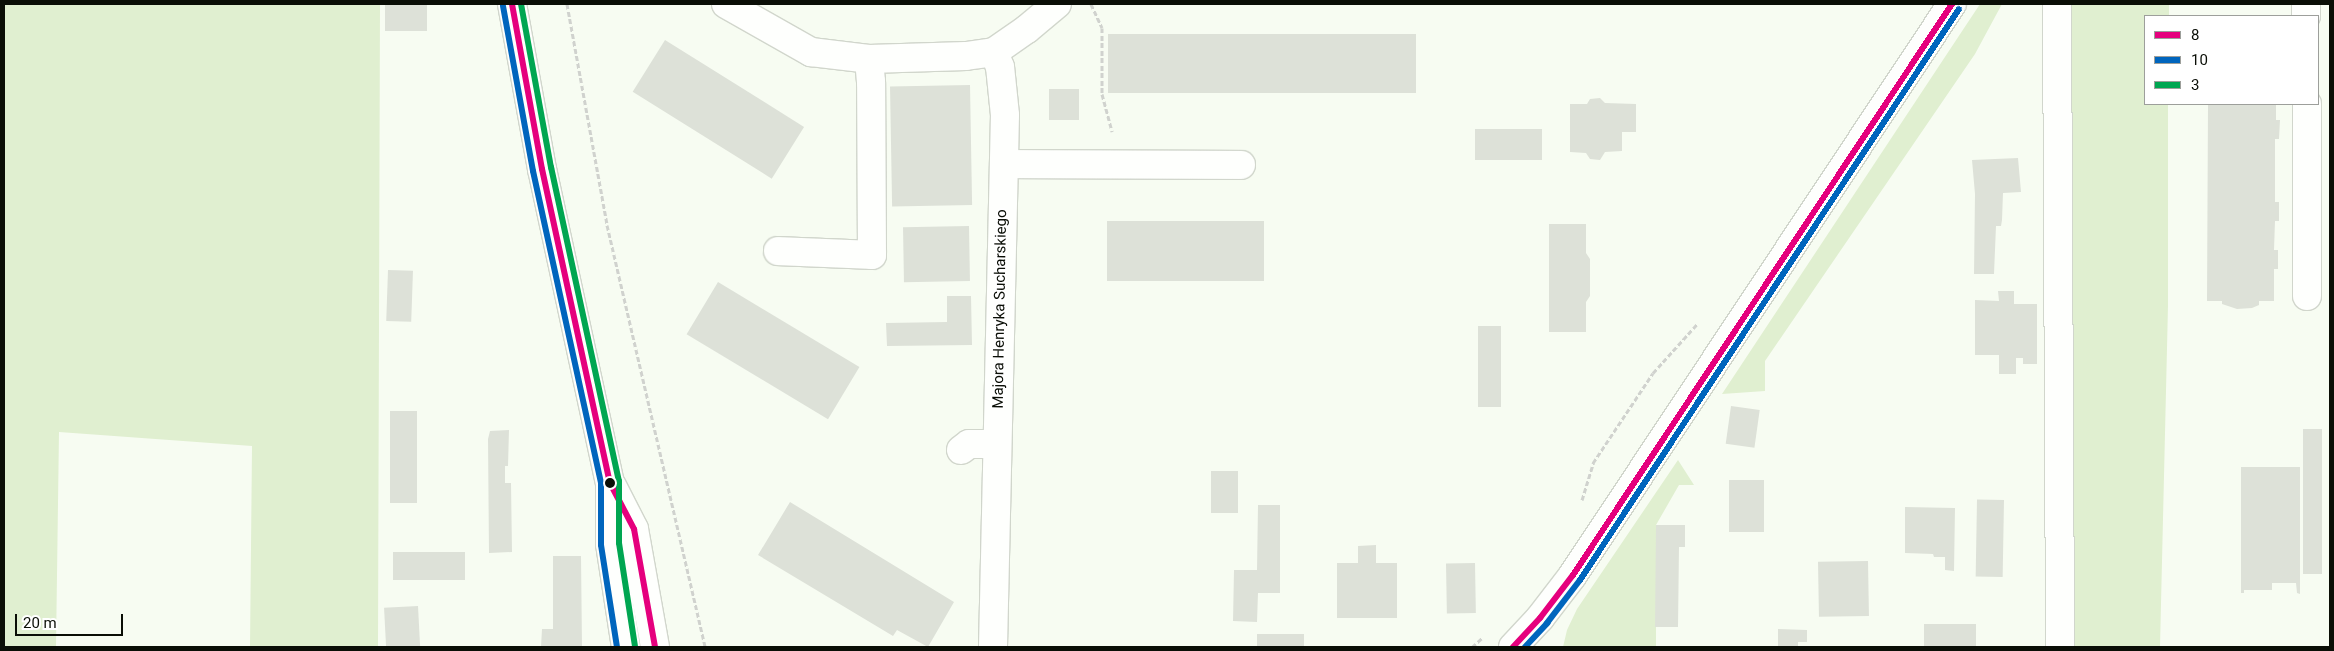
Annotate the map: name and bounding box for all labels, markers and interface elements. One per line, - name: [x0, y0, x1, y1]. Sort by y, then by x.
- legend: [2144, 15, 2319, 105]
- text: 8: [2191, 26, 2199, 44]
- text: 10: [2191, 51, 2208, 69]
- text: 3: [2191, 76, 2199, 94]
- street label: Majora Henryka Sucharskiego: [989, 209, 1011, 409]
- unlabelled marker: [605, 478, 615, 488]
- scale bar: [18, 604, 125, 636]
- text: 20 m: [23, 614, 57, 632]

